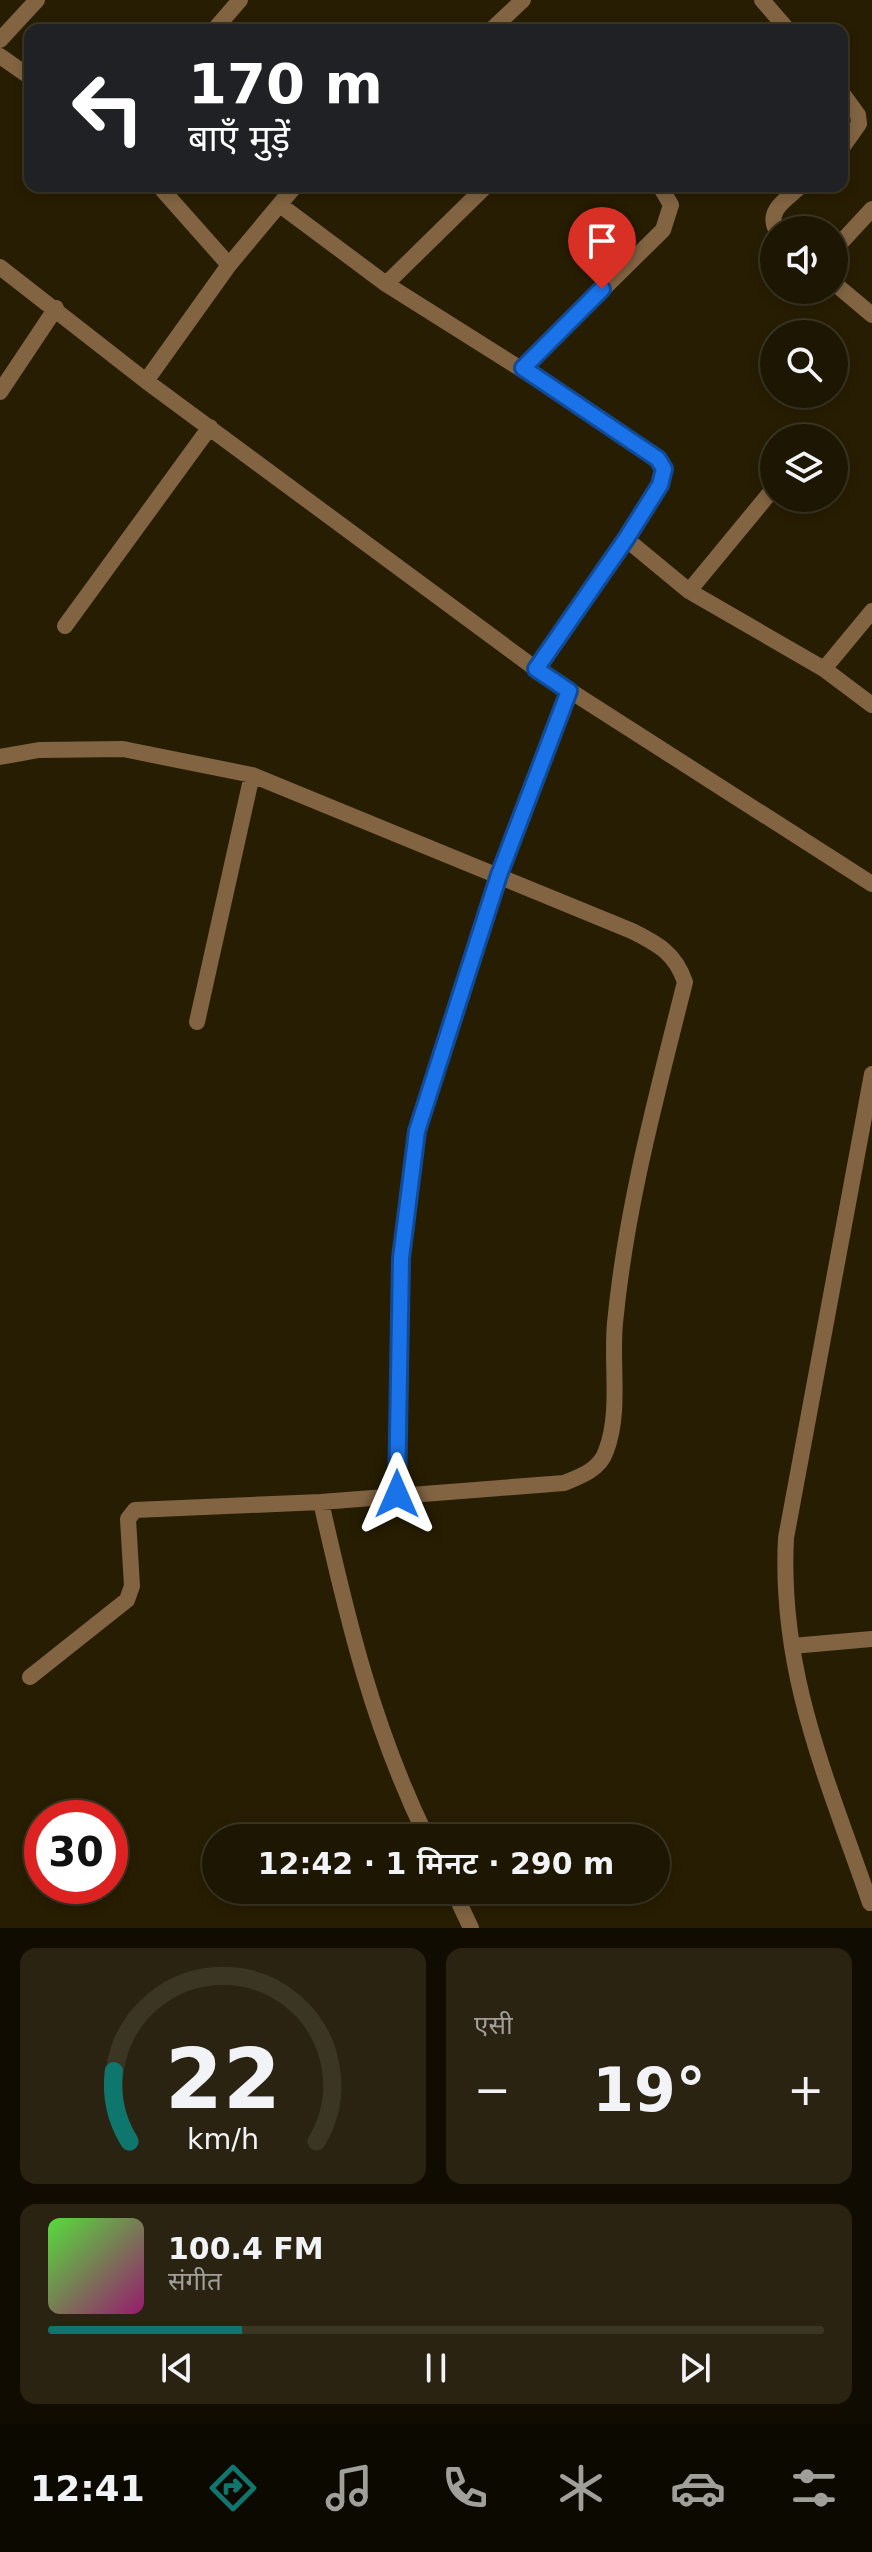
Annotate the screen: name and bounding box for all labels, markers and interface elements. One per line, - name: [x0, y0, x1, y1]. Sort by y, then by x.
- text: 170 m: [188, 51, 383, 116]
- icon: left: [56, 56, 160, 160]
- text: बाएँ मुड़ें: [188, 118, 290, 159]
- pin: [568, 207, 636, 289]
- map controls: [760, 216, 848, 512]
- button: sound: [760, 216, 848, 304]
- icon: arrive: [580, 219, 624, 263]
- button: search: [760, 320, 848, 408]
- button: layers: [760, 424, 848, 512]
- position arrow: [355, 1452, 439, 1536]
- speed limit sign: 30: [24, 1800, 128, 1904]
- text: 12:42 · 1 मिनट · 290 m: [258, 1846, 614, 1881]
- text: एसी: [474, 2010, 513, 2040]
- text: 22: [165, 2031, 281, 2128]
- text: 19°: [592, 2055, 706, 2125]
- text: −: [474, 2064, 511, 2115]
- text: +: [787, 2064, 824, 2115]
- text: km/h: [187, 2122, 259, 2156]
- text: 100.4 FM: [168, 2231, 324, 2266]
- text: संगीत: [168, 2266, 222, 2296]
- icon: previous: [155, 2346, 199, 2390]
- icon: pause: [414, 2346, 458, 2390]
- icon: next: [673, 2346, 717, 2390]
- icon: directions: [205, 2460, 261, 2516]
- icon: music: [321, 2460, 377, 2516]
- icon: phone: [437, 2460, 493, 2516]
- icon: climate: [553, 2460, 609, 2516]
- icon: car: [670, 2460, 726, 2516]
- icon: filters: [786, 2460, 842, 2516]
- text: 12:41: [30, 2468, 145, 2509]

